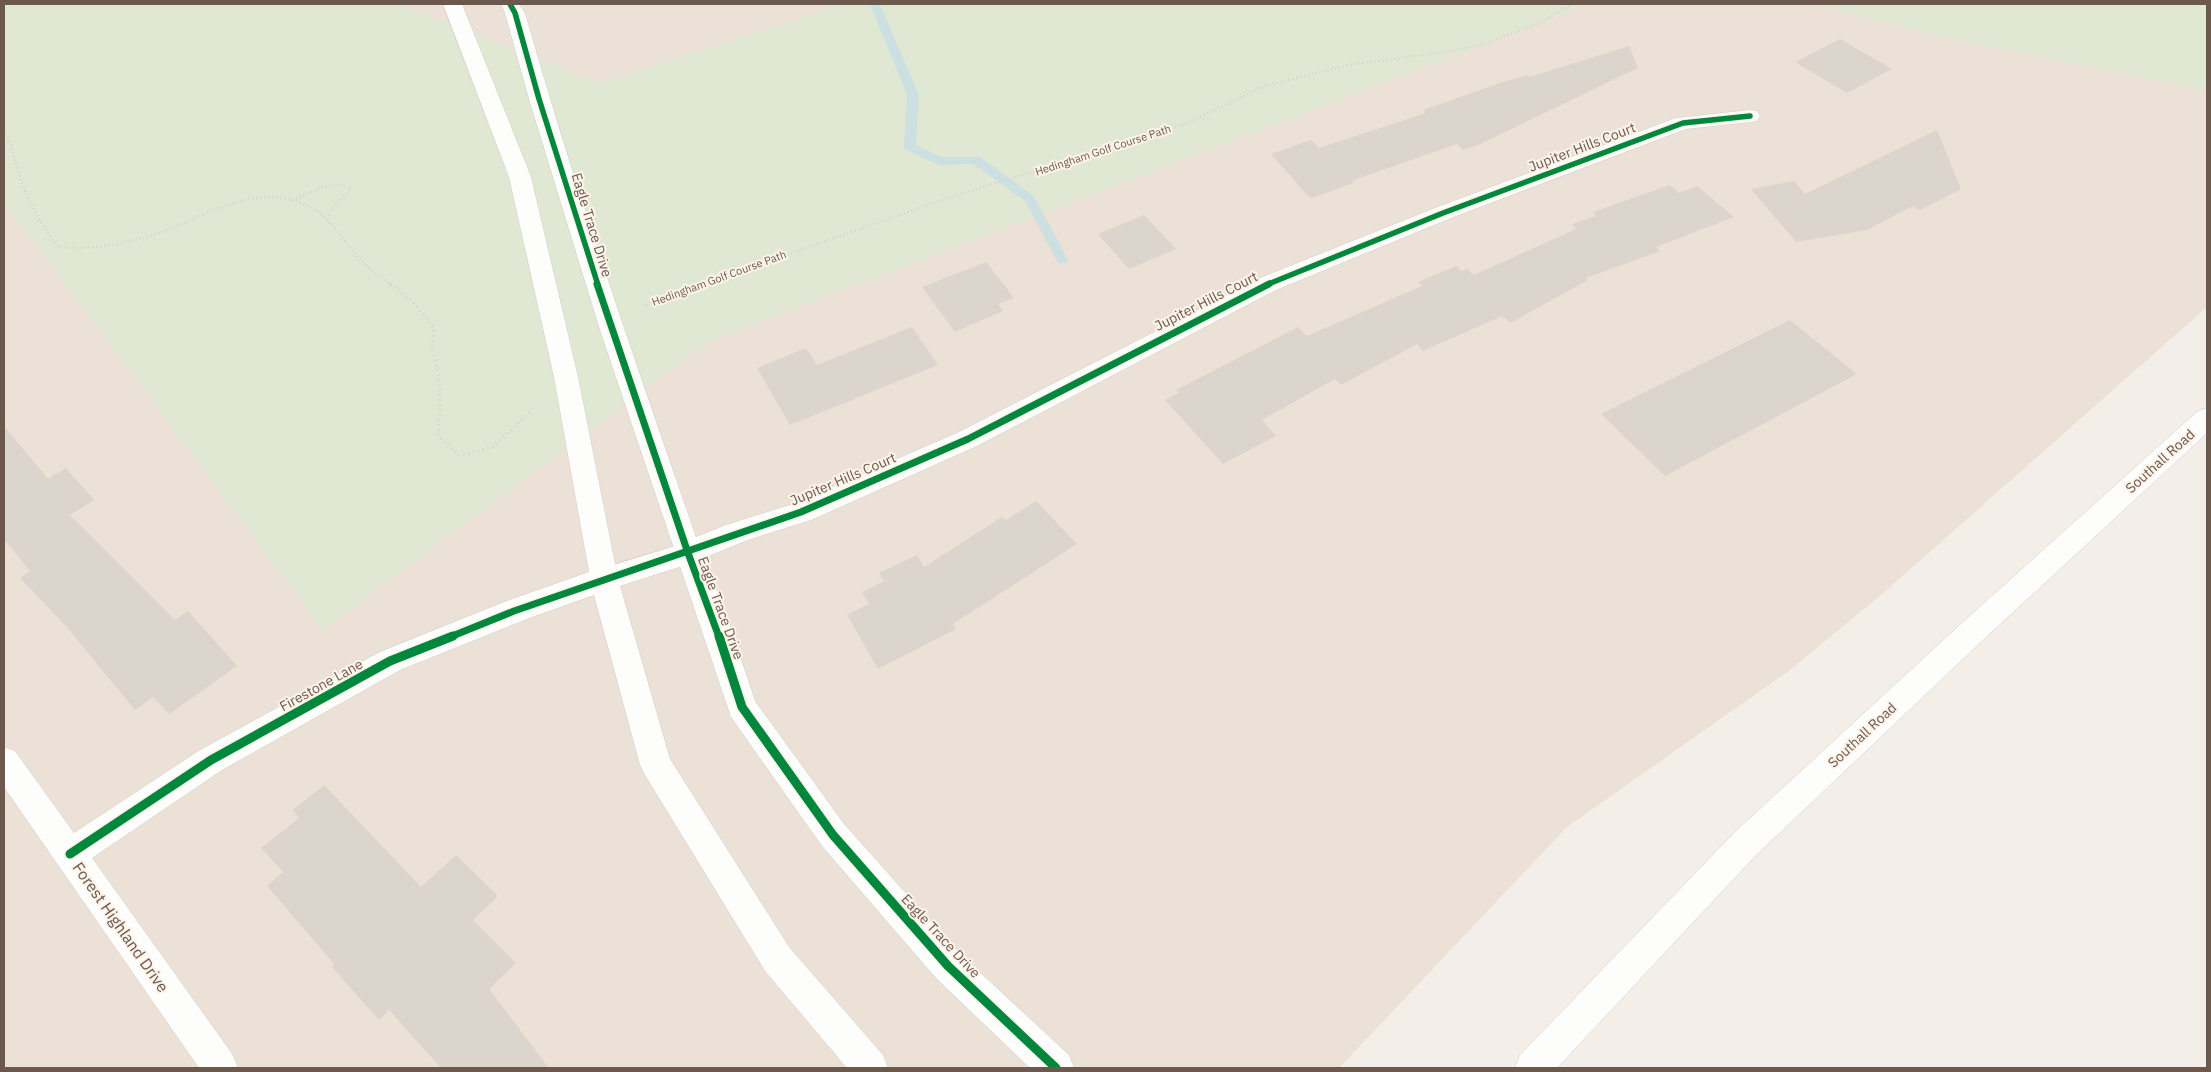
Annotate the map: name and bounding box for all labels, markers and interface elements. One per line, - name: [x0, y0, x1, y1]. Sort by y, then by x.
- street label: Jupiter Hills Court: [1526, 118, 1638, 176]
- street label: Hedingham Golf Course Path: [1033, 121, 1173, 179]
- street label: Eagle Trace Drive: [568, 171, 617, 280]
- street label: Hedingham Golf Course Path: [650, 247, 788, 309]
- street label: Jupiter Hills Court: [1151, 267, 1261, 335]
- street label: Southall Road: [2122, 425, 2198, 497]
- street label: Jupiter Hills Court: [787, 449, 899, 509]
- street label: Eagle Trace Drive: [694, 554, 748, 662]
- street label: Firestone Lane: [276, 655, 366, 715]
- street label: Southall Road: [1824, 699, 1900, 771]
- street label: Forest Highland Drive: [69, 858, 174, 996]
- street label: Eagle Trace Drive: [898, 890, 985, 982]

